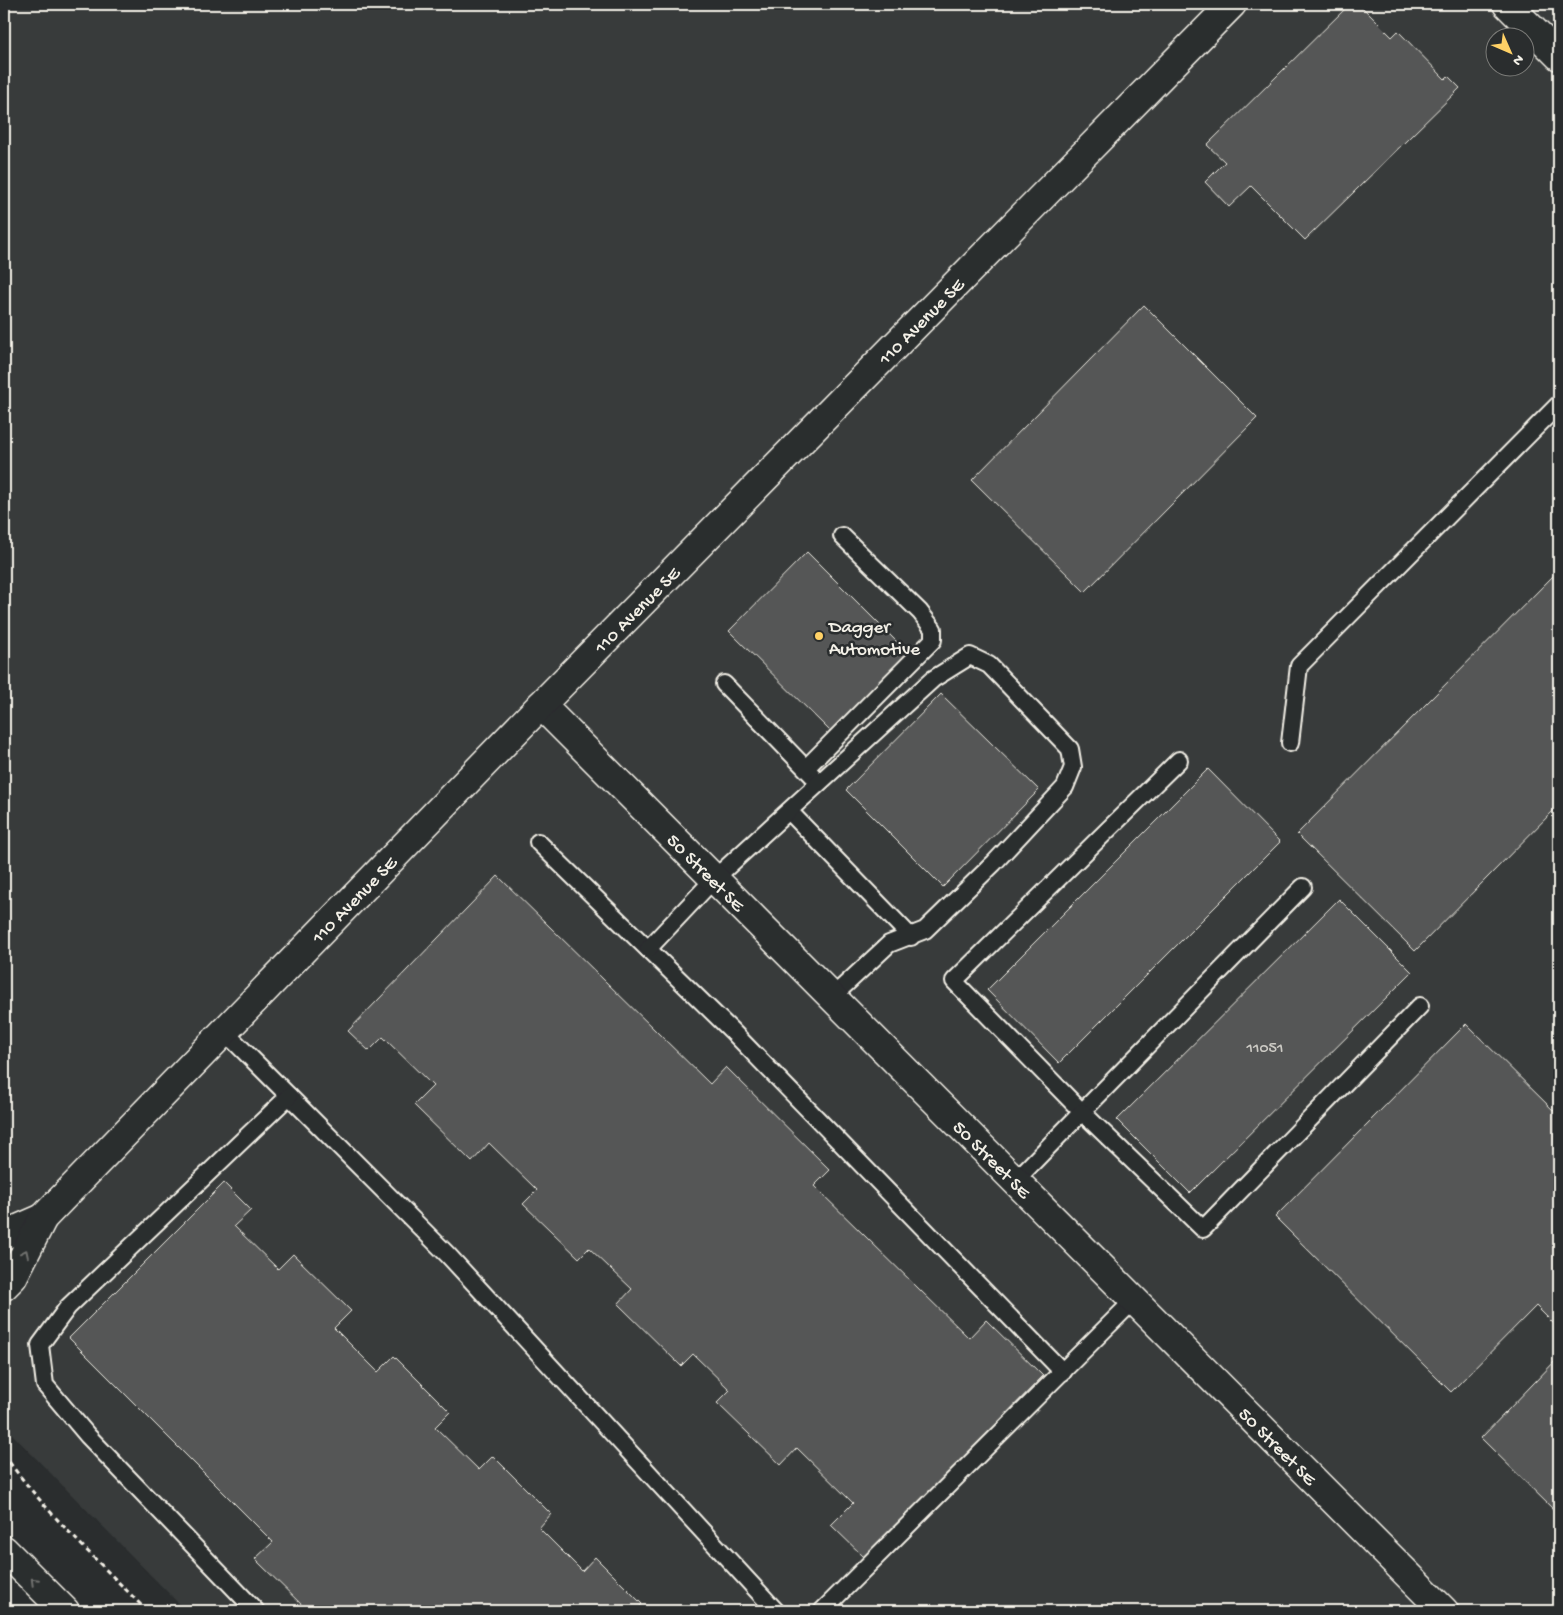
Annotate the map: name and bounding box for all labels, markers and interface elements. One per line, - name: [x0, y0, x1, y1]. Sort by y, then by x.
- north arrow: [1486, 28, 1536, 78]
- text: N: [1508, 50, 1527, 69]
- street label: 110 Avenue SE: [874, 274, 971, 372]
- street label: 110 Avenue SE: [590, 562, 687, 660]
- place label: Dagger Automotive: [827, 617, 920, 662]
- marker: Dagger Automotive: [813, 630, 825, 642]
- street label: 50 Street SE: [661, 830, 749, 919]
- street label: 110 Avenue SE: [307, 852, 404, 950]
- house number: 11051: [1246, 1040, 1283, 1059]
- street label: 50 Street SE: [946, 1117, 1035, 1206]
- one-way arrow: [19, 1249, 29, 1258]
- street label: 50 Street SE: [1232, 1404, 1321, 1492]
- one-way arrow: [31, 1578, 40, 1587]

